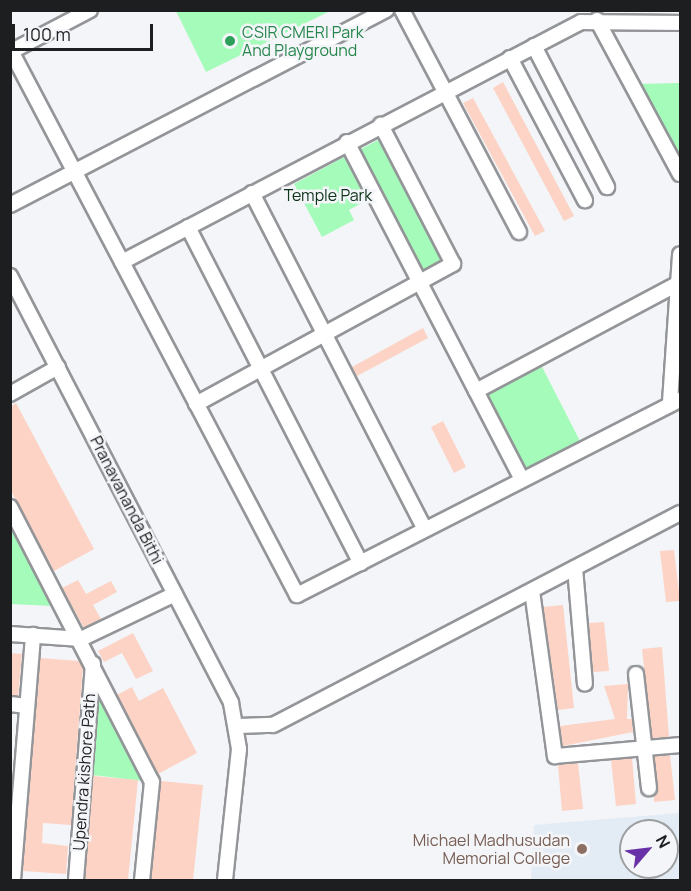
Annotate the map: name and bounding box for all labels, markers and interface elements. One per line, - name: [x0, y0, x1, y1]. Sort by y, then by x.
- scale bar: [15, 12, 156, 50]
- text: 100 m: [23, 22, 71, 46]
- place label: CSIR CMERI Park And Playground: [242, 22, 364, 60]
- marker: CSIR CMERI Park And Playground: [223, 34, 237, 48]
- park label: Temple Park: [284, 185, 372, 205]
- street label: Pranavananda Bithi: [86, 433, 168, 567]
- street label: Upendra kishore Path: [69, 693, 99, 851]
- north arrow: [619, 819, 679, 879]
- place label: Michael Madhusudan Memorial College: [413, 830, 570, 868]
- text: N: [651, 831, 676, 852]
- marker: Michael Madhusudan Memorial College: [575, 842, 589, 856]

